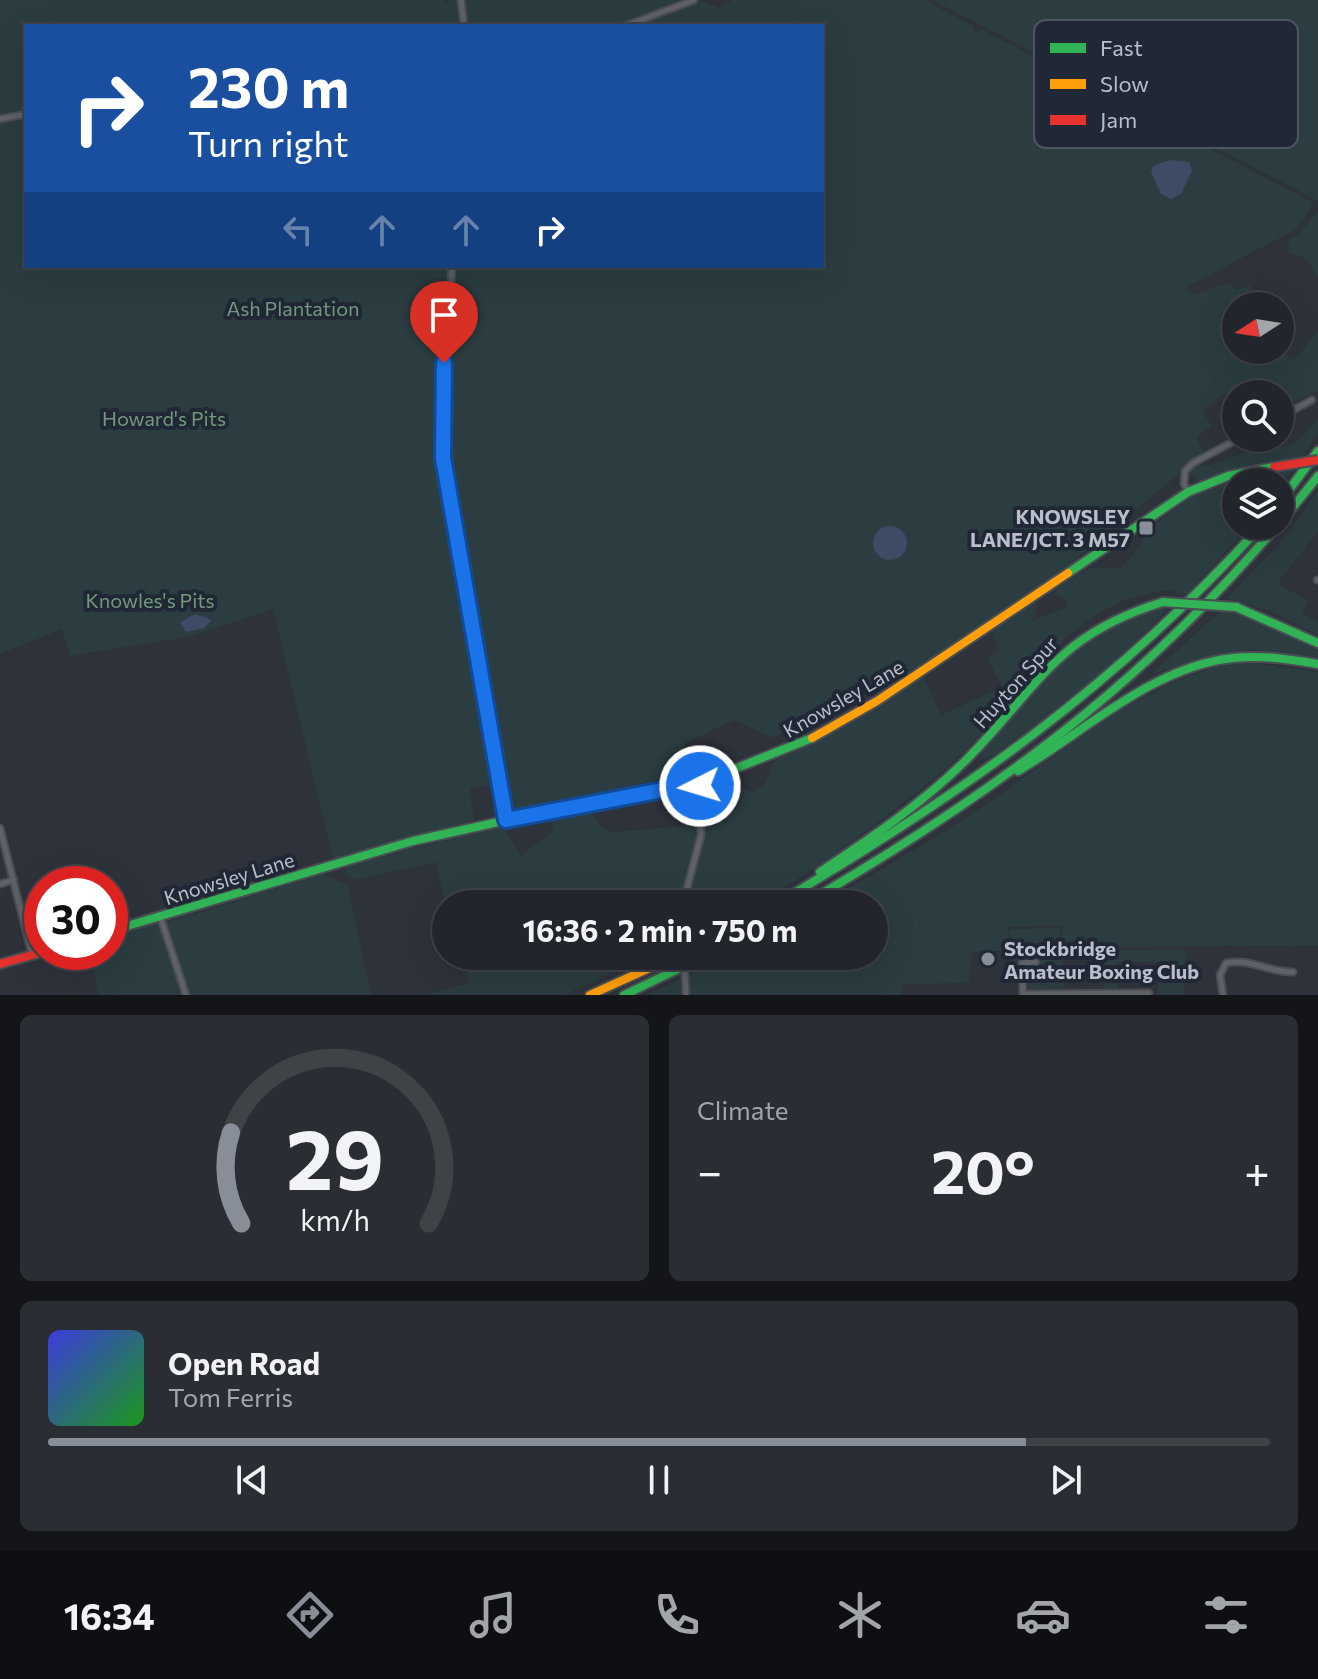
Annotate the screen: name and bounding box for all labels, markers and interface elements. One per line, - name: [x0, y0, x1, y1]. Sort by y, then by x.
- legend: [1034, 20, 1298, 148]
- text: Fast: [1100, 34, 1143, 61]
- text: 230 m: [188, 51, 349, 120]
- icon: right: [56, 56, 160, 160]
- text: Slow: [1100, 70, 1149, 97]
- text: Jam: [1100, 106, 1137, 133]
- text: Turn right: [188, 120, 349, 164]
- icon: left: [276, 208, 320, 252]
- icon: ahead: [360, 208, 404, 252]
- icon: ahead: [444, 208, 488, 252]
- icon: right: [528, 208, 572, 252]
- pin: [410, 281, 478, 363]
- north arrow: [1222, 292, 1294, 364]
- map controls: [1222, 292, 1294, 540]
- icon: arrive: [422, 293, 466, 337]
- park label: Ash Plantation: [226, 296, 360, 320]
- button: search: [1222, 380, 1294, 452]
- park label: Howard's Pits: [102, 406, 226, 430]
- button: layers: [1222, 468, 1294, 540]
- place label: KNOWSLEY LANE/JCT. 3 M57: [970, 504, 1130, 551]
- marker: KNOWSLEY LANE/JCT. 3 M57: [1137, 519, 1155, 537]
- park label: Knowles's Pits: [85, 588, 215, 612]
- street label: Huyton Spur: [968, 631, 1062, 733]
- street label: Knowsley Lane: [779, 654, 907, 742]
- position arrow: [658, 744, 742, 828]
- street label: Knowsley Lane: [161, 847, 297, 909]
- speed limit sign: 30: [24, 866, 128, 970]
- text: 16:36 · 2 min · 750 m: [522, 911, 798, 948]
- place label: Stockbridge Amateur Boxing Club: [1004, 936, 1199, 983]
- marker: Stockbridge Amateur Boxing Club: [979, 950, 997, 968]
- text: Climate: [697, 1094, 789, 1125]
- text: 29: [285, 1105, 384, 1207]
- text: 20°: [931, 1133, 1035, 1206]
- text: −: [697, 1143, 722, 1197]
- text: +: [1244, 1143, 1270, 1197]
- text: km/h: [300, 1202, 369, 1237]
- text: Open Road: [168, 1344, 320, 1381]
- text: Tom Ferris: [168, 1381, 293, 1412]
- icon: previous: [230, 1458, 274, 1502]
- icon: pause: [637, 1458, 681, 1502]
- icon: next: [1044, 1458, 1088, 1502]
- icon: directions: [282, 1587, 338, 1643]
- icon: music: [465, 1587, 521, 1643]
- icon: phone: [649, 1587, 705, 1643]
- icon: climate: [832, 1587, 888, 1643]
- icon: car: [1015, 1587, 1071, 1643]
- icon: filters: [1198, 1587, 1254, 1643]
- text: 16:34: [64, 1593, 155, 1637]

